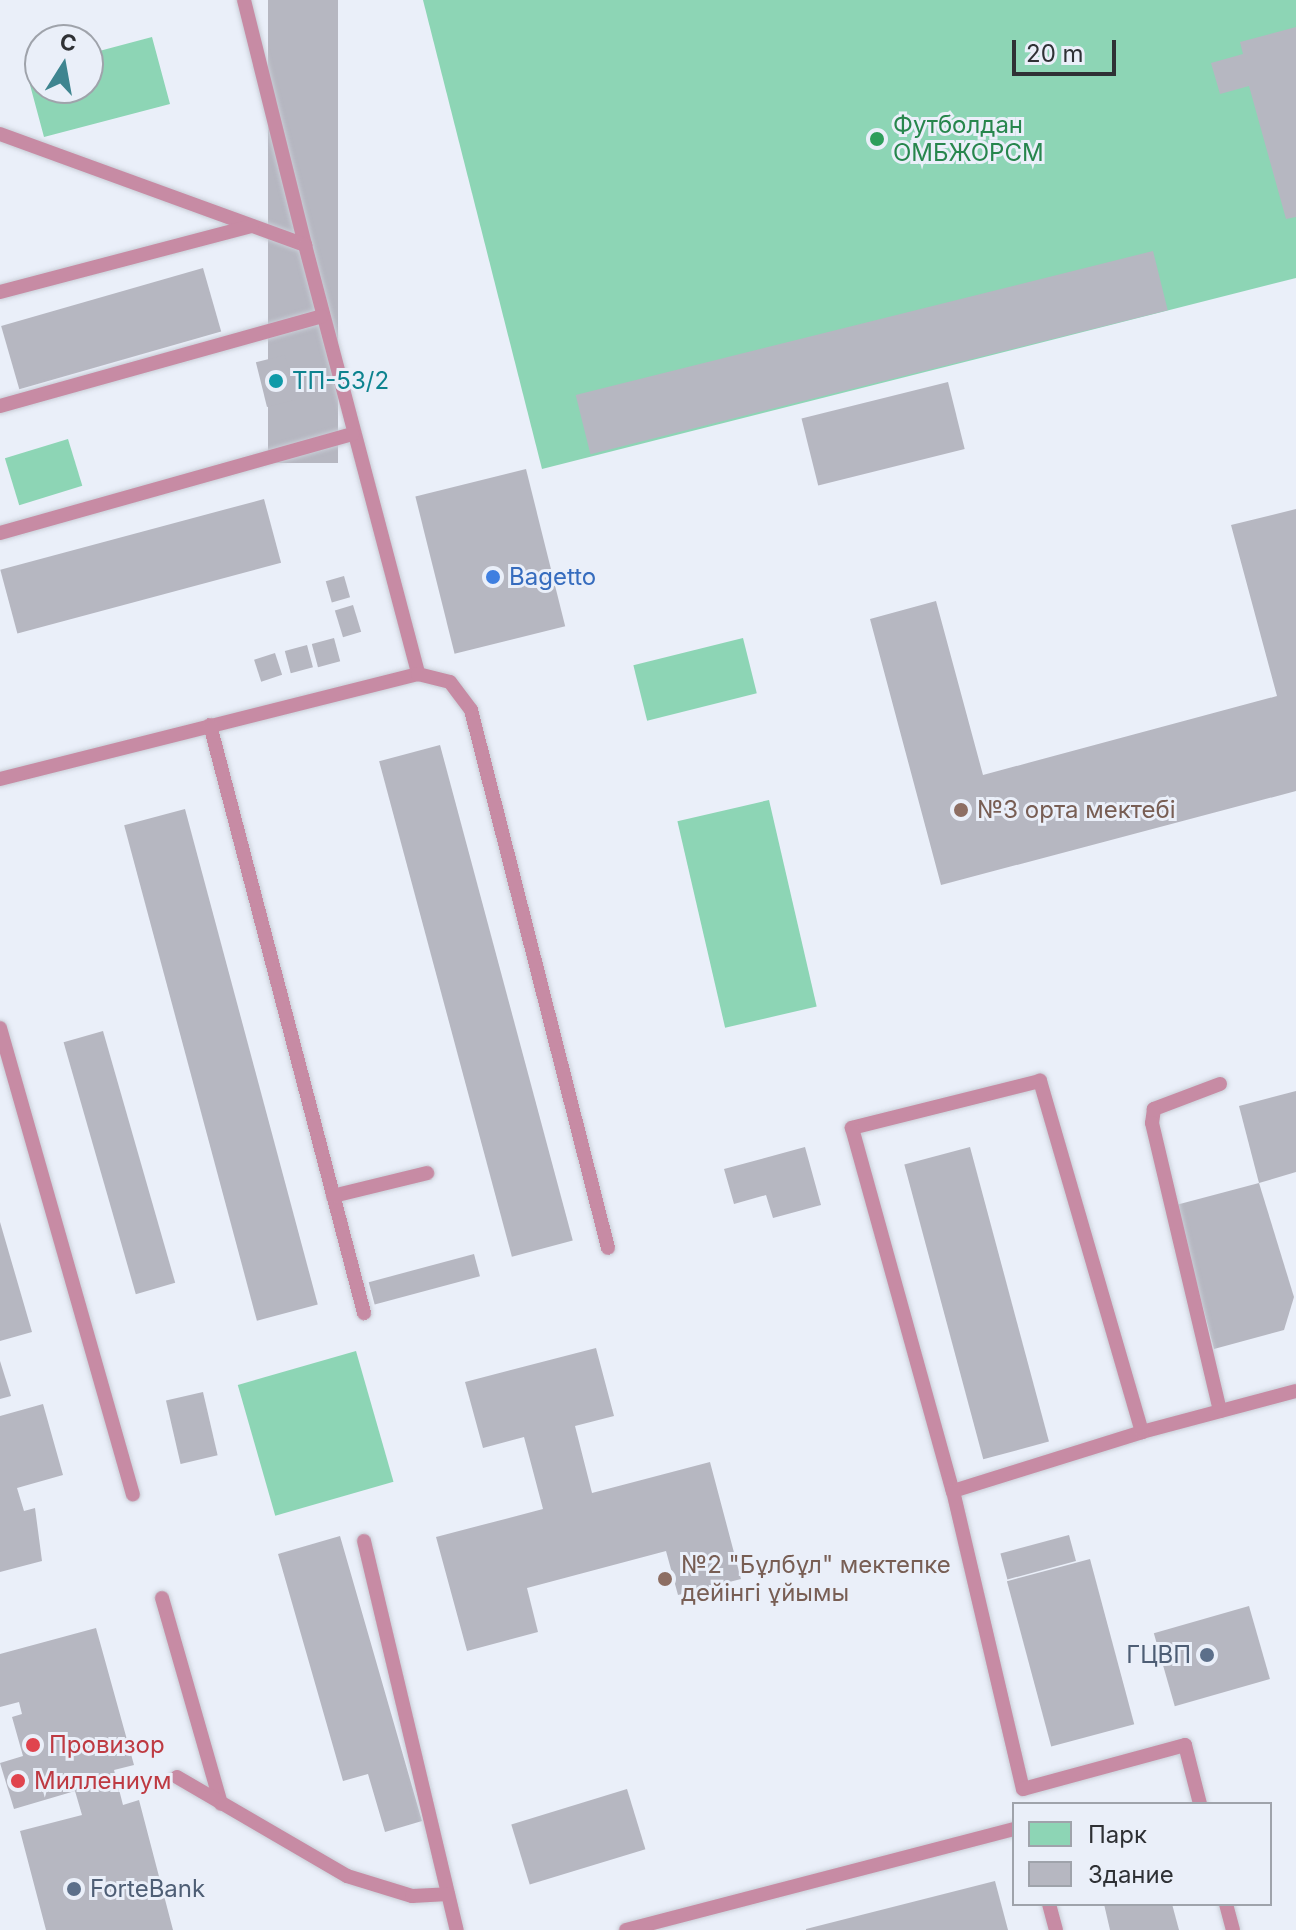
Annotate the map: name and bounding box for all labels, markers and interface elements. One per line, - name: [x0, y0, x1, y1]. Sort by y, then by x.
- north arrow: [24, 24, 104, 104]
- scale bar: [1016, 24, 1120, 74]
- text: С: [58, 28, 79, 57]
- text: 20 m: [1026, 39, 1084, 68]
- place label: Футболдан ОМБЖОРСМ: [893, 111, 1044, 167]
- marker: Футболдан ОМБЖОРСМ: [868, 130, 886, 148]
- place label: ТП-53/2: [292, 367, 389, 395]
- marker: ТП-53/2: [267, 372, 285, 390]
- place label: Bagetto: [509, 563, 596, 591]
- marker: Bagetto: [484, 568, 502, 586]
- place label: №3 орта мектебі: [977, 796, 1176, 824]
- marker: №3 орта мектебі: [952, 801, 970, 819]
- place label: №2 "Бұлбұл" мектепке дейінгі ұйымы: [681, 1551, 951, 1607]
- marker: №2 "Бұлбұл" мектепке дейінгі ұйымы: [656, 1570, 674, 1588]
- place label: ГЦВП: [1126, 1641, 1191, 1669]
- marker: ГЦВП: [1198, 1646, 1216, 1664]
- place label: Провизор: [49, 1731, 165, 1759]
- marker: Провизор: [24, 1736, 42, 1754]
- place label: Миллениум: [34, 1767, 171, 1795]
- marker: Миллениум: [9, 1772, 27, 1790]
- legend: [1012, 1802, 1272, 1906]
- text: Парк: [1088, 1820, 1147, 1849]
- text: Здание: [1088, 1860, 1174, 1889]
- place label: ForteBank: [90, 1875, 205, 1903]
- marker: ForteBank: [65, 1880, 83, 1898]

